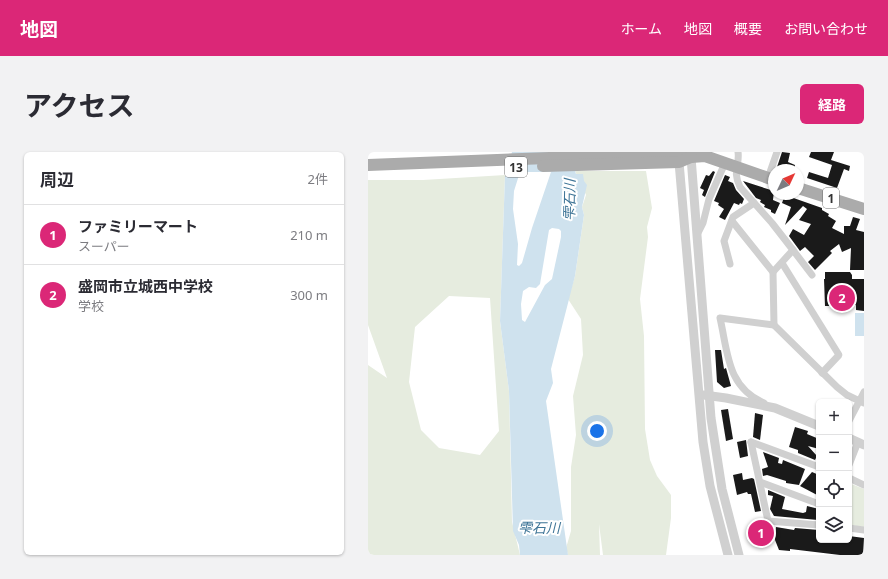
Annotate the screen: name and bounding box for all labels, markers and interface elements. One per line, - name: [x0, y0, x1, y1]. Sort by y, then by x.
- text: 地図: [20, 16, 58, 42]
- text: ホーム: [620, 19, 662, 38]
- text: 地図: [684, 19, 712, 38]
- text: 概要: [734, 19, 762, 38]
- text: お問い合わせ: [784, 19, 868, 38]
- button: 経路: [800, 84, 864, 124]
- text: アクセス: [24, 86, 135, 124]
- road number: 13: [505, 157, 527, 177]
- north arrow: [768, 164, 804, 200]
- text: 周辺: [40, 168, 74, 191]
- text: 2件: [308, 170, 328, 188]
- water label: 雫石川: [559, 177, 579, 221]
- road number: 1: [823, 188, 839, 208]
- text: ファミリーマート: [78, 216, 198, 236]
- text: 1: [49, 226, 57, 244]
- text: 210 m: [290, 226, 328, 244]
- text: スーパー: [78, 237, 130, 255]
- text: 盛岡市立城西中学校: [78, 276, 213, 296]
- pin: 2: [829, 283, 855, 313]
- text: 2: [49, 286, 57, 304]
- text: 300 m: [290, 286, 328, 304]
- text: 学校: [78, 297, 104, 315]
- map controls: [816, 399, 852, 543]
- button: +: [816, 399, 852, 435]
- your location: [587, 421, 607, 441]
- button: −: [816, 435, 852, 471]
- button: locate: [816, 471, 852, 507]
- button: layers: [816, 507, 852, 543]
- water label: 雫石川: [518, 518, 562, 537]
- pin: 1: [748, 518, 774, 548]

